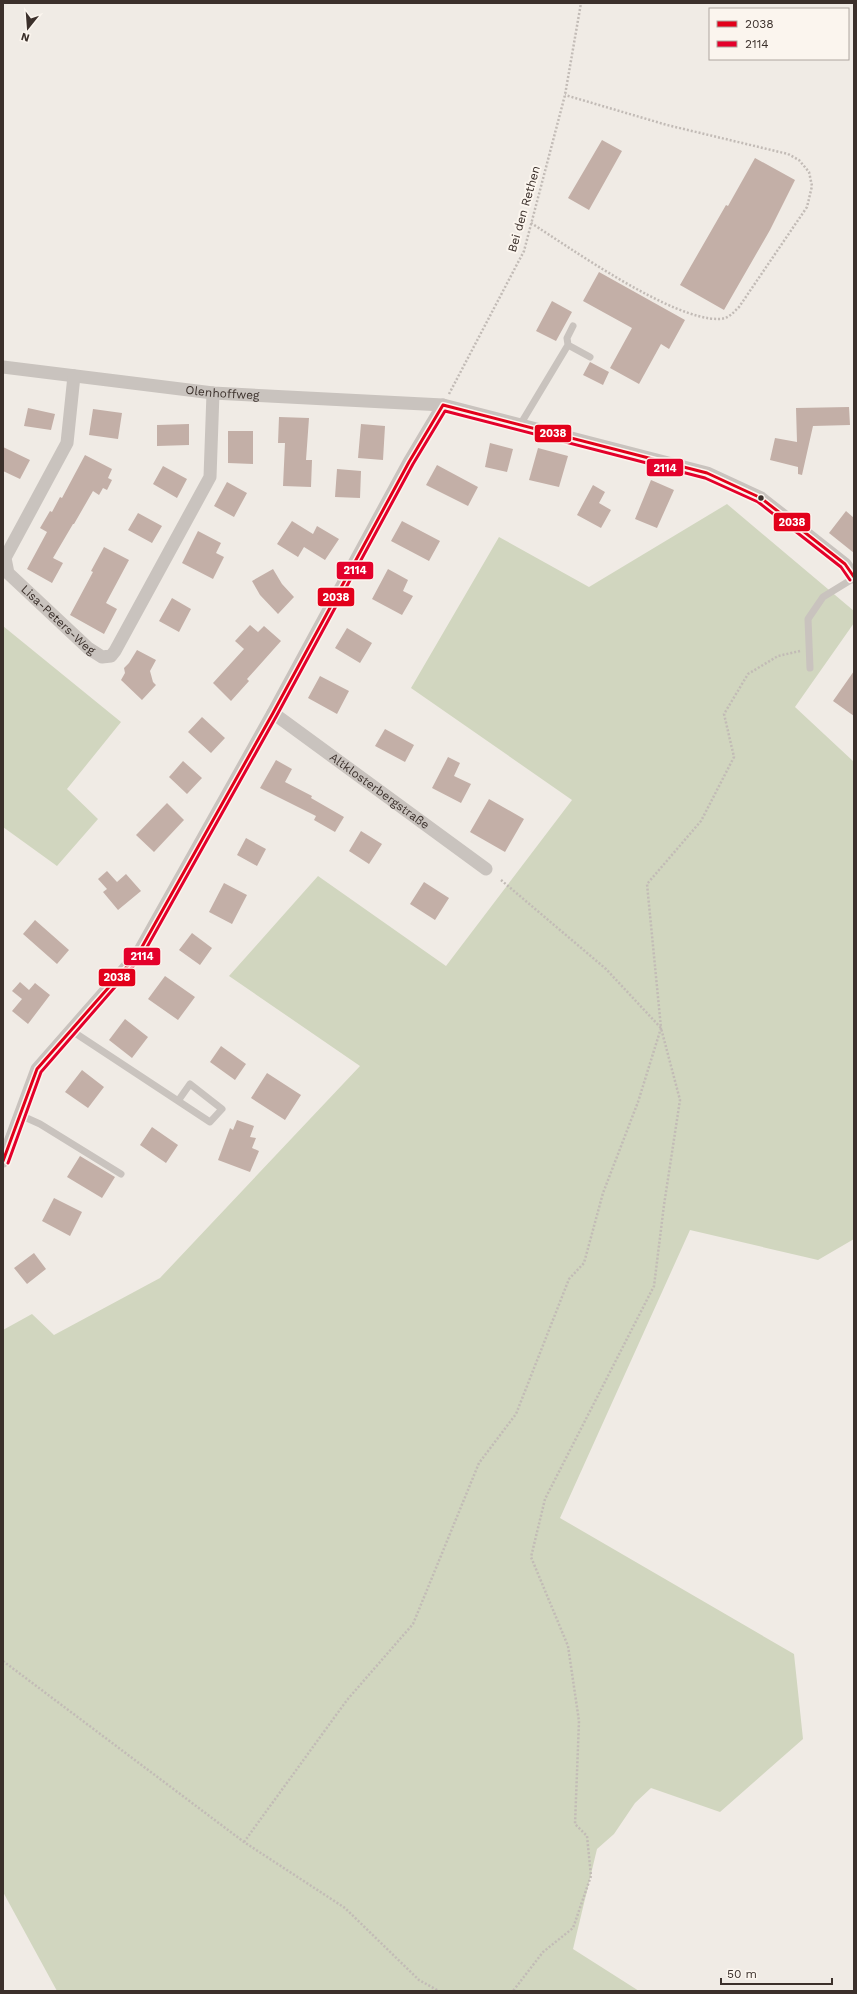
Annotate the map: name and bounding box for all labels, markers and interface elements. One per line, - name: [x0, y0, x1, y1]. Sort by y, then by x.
- north arrow: [8, 8, 48, 48]
- legend: [709, 8, 849, 60]
- text: 2038: [745, 17, 774, 31]
- text: N: [19, 30, 31, 44]
- text: 2114: [745, 37, 769, 51]
- street label: Bei den Rethen: [505, 164, 543, 254]
- street label: Olenhoffweg: [185, 383, 260, 402]
- line badge: 2038: [534, 424, 572, 443]
- text: 2038: [540, 427, 567, 440]
- line badge: 2114: [646, 458, 684, 477]
- text: 2114: [653, 462, 677, 475]
- unlabelled marker: [756, 493, 766, 503]
- line badge: 2038: [773, 512, 811, 532]
- text: 2038: [779, 516, 806, 529]
- line badge: 2114: [336, 561, 374, 580]
- text: 2114: [343, 564, 367, 577]
- street label: Lisa-Peters-Weg: [18, 582, 98, 658]
- line badge: 2038: [317, 587, 355, 607]
- text: 2038: [323, 591, 350, 604]
- street label: Altklosterbergstraße: [327, 750, 432, 832]
- line badge: 2114: [123, 947, 161, 966]
- text: 2114: [130, 950, 154, 963]
- line badge: 2038: [98, 968, 136, 987]
- text: 2038: [104, 971, 131, 984]
- scale bar: [721, 1960, 832, 1986]
- text: 50 m: [727, 1967, 757, 1981]

